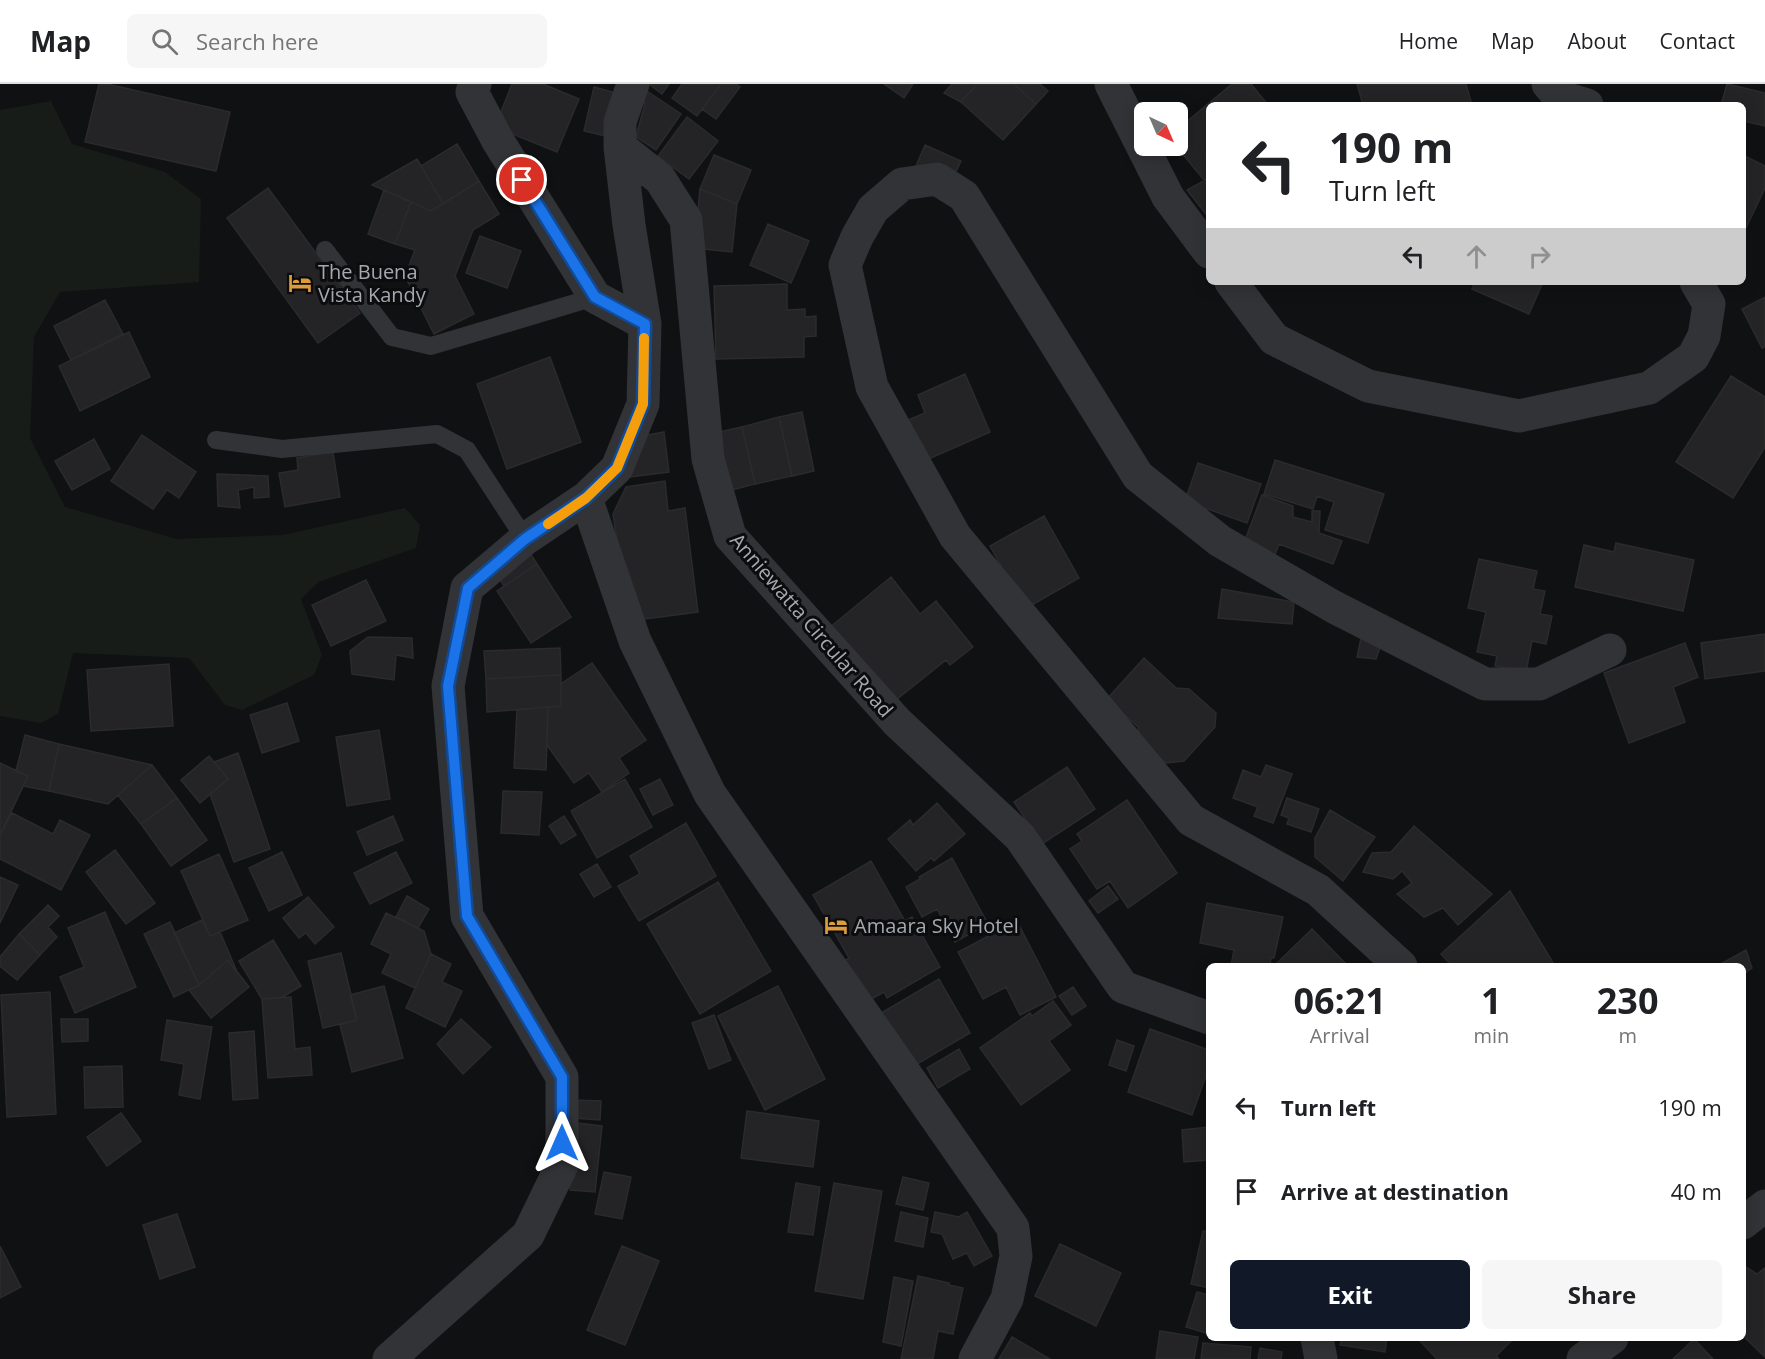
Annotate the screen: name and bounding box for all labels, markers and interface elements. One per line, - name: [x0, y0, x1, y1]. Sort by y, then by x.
- search box: [127, 14, 547, 68]
- text: Map: [30, 22, 91, 60]
- icon: search: [148, 25, 181, 58]
- text: Search here: [196, 26, 319, 56]
- text: Home: [1399, 27, 1458, 55]
- text: Map: [1491, 27, 1534, 55]
- text: About: [1567, 27, 1627, 55]
- text: Contact: [1660, 27, 1735, 55]
- north arrow: [1134, 102, 1188, 156]
- map controls: [1134, 102, 1188, 156]
- text: 190 m: [1329, 118, 1453, 175]
- icon: left: [1230, 126, 1308, 204]
- pin: [496, 154, 547, 205]
- icon: arrive: [505, 163, 538, 196]
- text: Turn left: [1329, 172, 1436, 209]
- icon: left: [1397, 240, 1430, 273]
- icon: ahead: [1460, 240, 1493, 273]
- icon: right: [1523, 240, 1556, 273]
- place label: The Buena Vista Kandy: [318, 258, 427, 308]
- hotel icon: The Buena Vista Kandy: [287, 270, 313, 296]
- street label: Anniewatta Circular Road: [725, 527, 899, 723]
- hotel icon: Amaara Sky Hotel: [823, 912, 849, 938]
- place label: Amaara Sky Hotel: [854, 912, 1019, 939]
- text: 06:21: [1293, 976, 1386, 1025]
- text: 1: [1481, 976, 1502, 1025]
- text: 230: [1597, 976, 1659, 1025]
- text: Arrival: [1310, 1022, 1370, 1049]
- text: min: [1473, 1022, 1509, 1049]
- text: m: [1618, 1022, 1637, 1049]
- icon: left: [1230, 1091, 1263, 1124]
- text: Turn left: [1281, 1092, 1376, 1122]
- text: 190 m: [1658, 1092, 1722, 1122]
- position arrow: [530, 1111, 594, 1175]
- icon: arrive: [1230, 1175, 1263, 1208]
- text: Arrive at destination: [1281, 1176, 1509, 1206]
- text: 40 m: [1671, 1176, 1722, 1206]
- button: Exit: [1230, 1260, 1470, 1329]
- button: Share: [1482, 1260, 1722, 1329]

